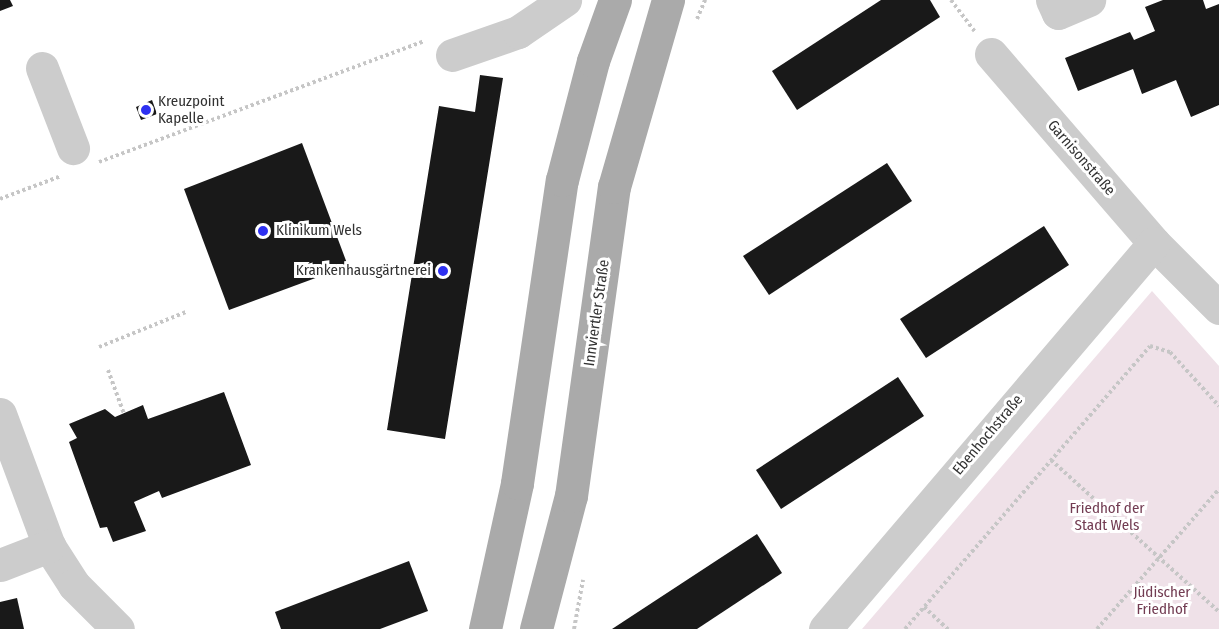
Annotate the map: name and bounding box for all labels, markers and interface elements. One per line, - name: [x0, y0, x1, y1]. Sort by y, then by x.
- place label: Kreuzpoint Kapelle: [158, 92, 224, 127]
- marker: Kreuzpoint Kapelle: [139, 103, 153, 117]
- street label: Garnisonstraße: [1043, 117, 1119, 199]
- marker: Klinikum Wels: [254, 222, 272, 240]
- place label: Klinikum Wels: [276, 222, 362, 240]
- street label: Innviertler Straße: [581, 259, 613, 367]
- place label: Krankenhausgärtnerei: [296, 262, 431, 280]
- marker: Krankenhausgärtnerei: [436, 264, 450, 278]
- street label: Ebenhochstraße: [949, 391, 1027, 479]
- park label: Friedhof der Stadt Wels: [1069, 499, 1145, 534]
- park label: Jüdischer Friedhof: [1133, 583, 1191, 618]

